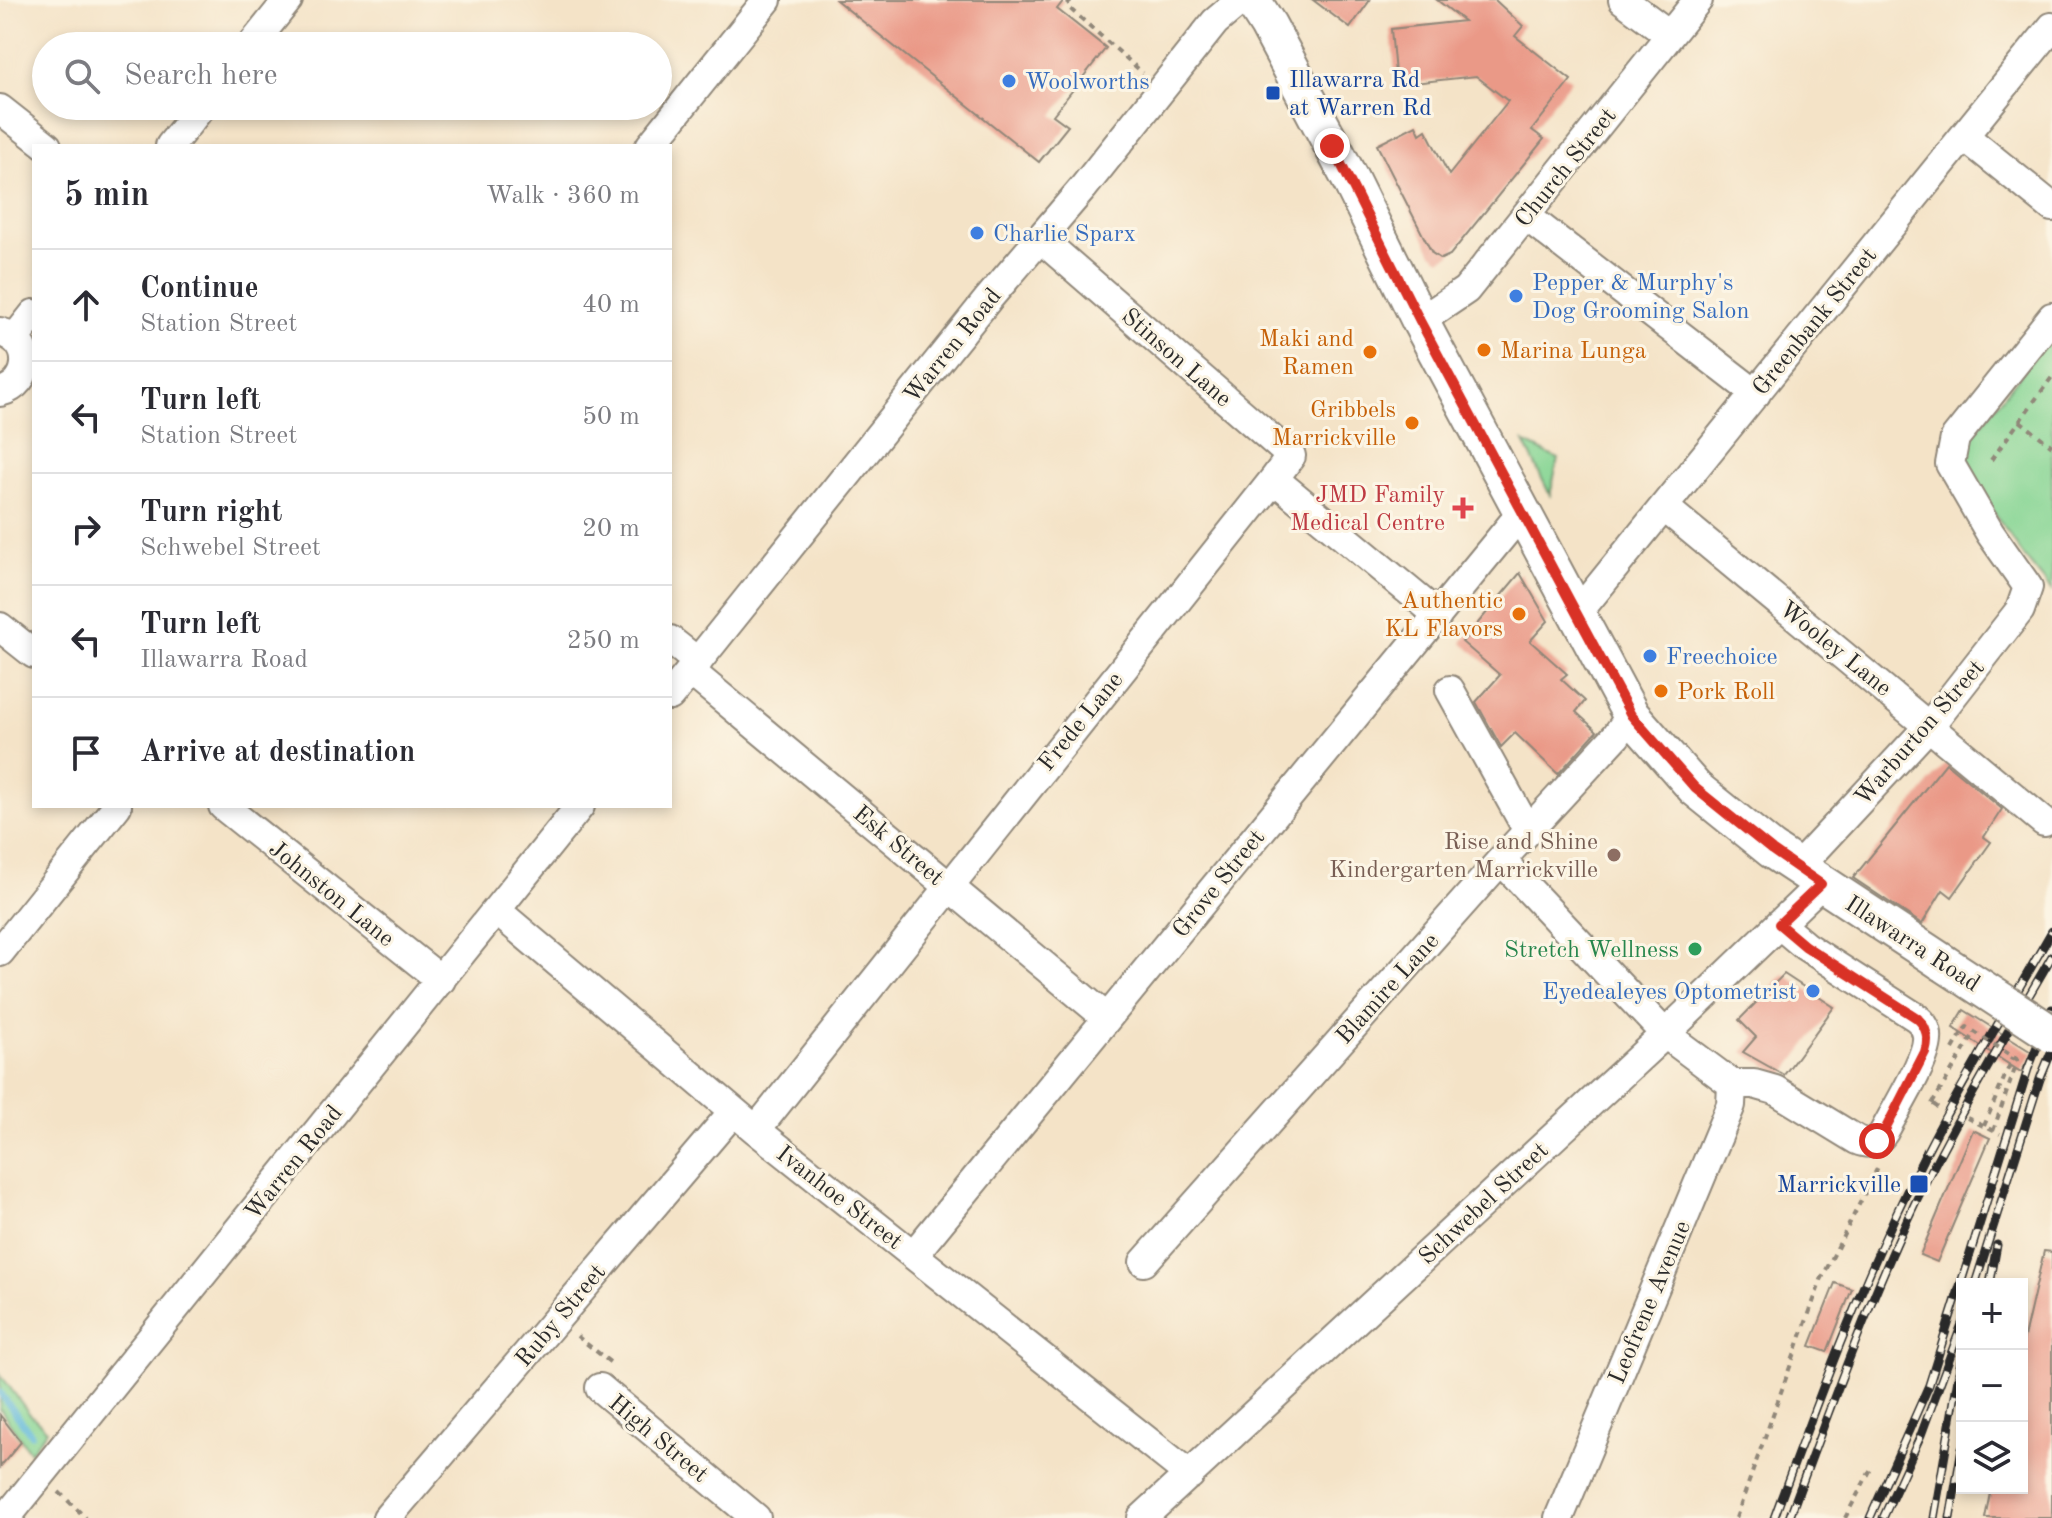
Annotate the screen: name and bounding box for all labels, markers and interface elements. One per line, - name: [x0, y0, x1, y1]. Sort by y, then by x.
- search box: [32, 32, 672, 120]
- icon: search: [60, 54, 104, 98]
- text: Search here: [124, 61, 278, 91]
- place label: Illawarra Rd at Warren Rd: [1289, 69, 1432, 121]
- place label: Woolworths: [1025, 71, 1150, 95]
- marker: Woolworths: [1000, 72, 1018, 90]
- marker: Illawarra Rd at Warren Rd: [1264, 84, 1282, 102]
- street label: Church Street: [1511, 104, 1622, 232]
- route end: [1314, 128, 1350, 164]
- text: 5 min: [64, 179, 149, 213]
- text: Walk · 360 m: [486, 183, 640, 209]
- place label: Charlie Sparx: [993, 223, 1136, 247]
- marker: Charlie Sparx: [968, 224, 986, 242]
- street label: Greenbank Street: [1749, 244, 1882, 401]
- place label: Pepper & Murphy's Dog Grooming Salon: [1532, 272, 1750, 324]
- text: Continue: [140, 274, 259, 304]
- icon: ahead: [64, 283, 108, 327]
- street label: Warren Road: [900, 285, 1007, 408]
- marker: Pepper & Murphy's Dog Grooming Salon: [1507, 287, 1525, 305]
- text: 40 m: [582, 292, 640, 318]
- street label: Stinson Lane: [1116, 305, 1235, 412]
- text: Station Street: [140, 311, 297, 337]
- place label: Maki and Ramen: [1259, 328, 1354, 380]
- place label: Marina Lunga: [1500, 340, 1647, 364]
- marker: Marina Lunga: [1475, 341, 1493, 359]
- marker: Maki and Ramen: [1361, 343, 1379, 361]
- text: Turn left: [140, 386, 261, 416]
- icon: left: [64, 395, 108, 439]
- place label: Gribbels Marrickville: [1272, 399, 1396, 451]
- text: 50 m: [582, 404, 640, 430]
- marker: Gribbels Marrickville: [1403, 414, 1421, 432]
- text: Station Street: [140, 423, 297, 449]
- place label: JMD Family Medical Centre: [1290, 484, 1445, 536]
- marker: JMD Family Medical Centre: [1452, 497, 1474, 519]
- text: Turn right: [140, 498, 282, 528]
- icon: right: [64, 507, 108, 551]
- text: 20 m: [582, 516, 640, 542]
- text: Schwebel Street: [140, 535, 321, 561]
- place label: Authentic KL Flavors: [1385, 590, 1503, 642]
- street label: Wooley Lane: [1774, 597, 1895, 702]
- marker: Authentic KL Flavors: [1510, 605, 1528, 623]
- text: Turn left: [140, 610, 261, 640]
- icon: left: [64, 619, 108, 663]
- text: 250 m: [567, 628, 640, 654]
- place label: Freechoice: [1666, 646, 1778, 670]
- text: Illawarra Road: [140, 647, 308, 673]
- marker: Freechoice: [1641, 647, 1659, 665]
- street label: Warburton Street: [1851, 656, 1990, 811]
- street label: Frede Lane: [1035, 668, 1128, 776]
- place label: Pork Roll: [1677, 681, 1775, 705]
- marker: Pork Roll: [1652, 682, 1670, 700]
- icon: arrive: [64, 731, 108, 775]
- text: Arrive at destination: [140, 738, 415, 768]
- street label: Esk Street: [848, 802, 947, 891]
- street label: Grove Street: [1169, 826, 1270, 943]
- place label: Rise and Shine Kindergarten Marrickville: [1329, 831, 1598, 883]
- street label: Johnston Lane: [264, 837, 398, 952]
- marker: Rise and Shine Kindergarten Marrickville: [1605, 846, 1623, 864]
- street label: Illawarra Road: [1840, 892, 1984, 997]
- street label: Blamire Lane: [1333, 929, 1444, 1049]
- place label: Stretch Wellness: [1504, 939, 1679, 963]
- marker: Stretch Wellness: [1686, 940, 1704, 958]
- place label: Eyedealeyes Optometrist: [1542, 981, 1797, 1005]
- marker: Eyedealeyes Optometrist: [1804, 982, 1822, 1000]
- street label: Warren Road: [241, 1102, 348, 1225]
- route start: [1859, 1123, 1895, 1159]
- street label: Schwebel Street: [1415, 1139, 1554, 1270]
- street label: Ivanhoe Street: [771, 1142, 906, 1255]
- marker: Marrickville: [1908, 1173, 1930, 1195]
- place label: Marrickville: [1777, 1174, 1901, 1198]
- street label: Leofrene Avenue: [1606, 1218, 1696, 1388]
- street label: Ruby Street: [512, 1261, 611, 1372]
- map controls: [1956, 1278, 2028, 1494]
- button: +: [1956, 1278, 2028, 1350]
- button: −: [1956, 1350, 2028, 1422]
- street label: High Street: [603, 1391, 712, 1488]
- button: layers: [1956, 1422, 2028, 1494]

